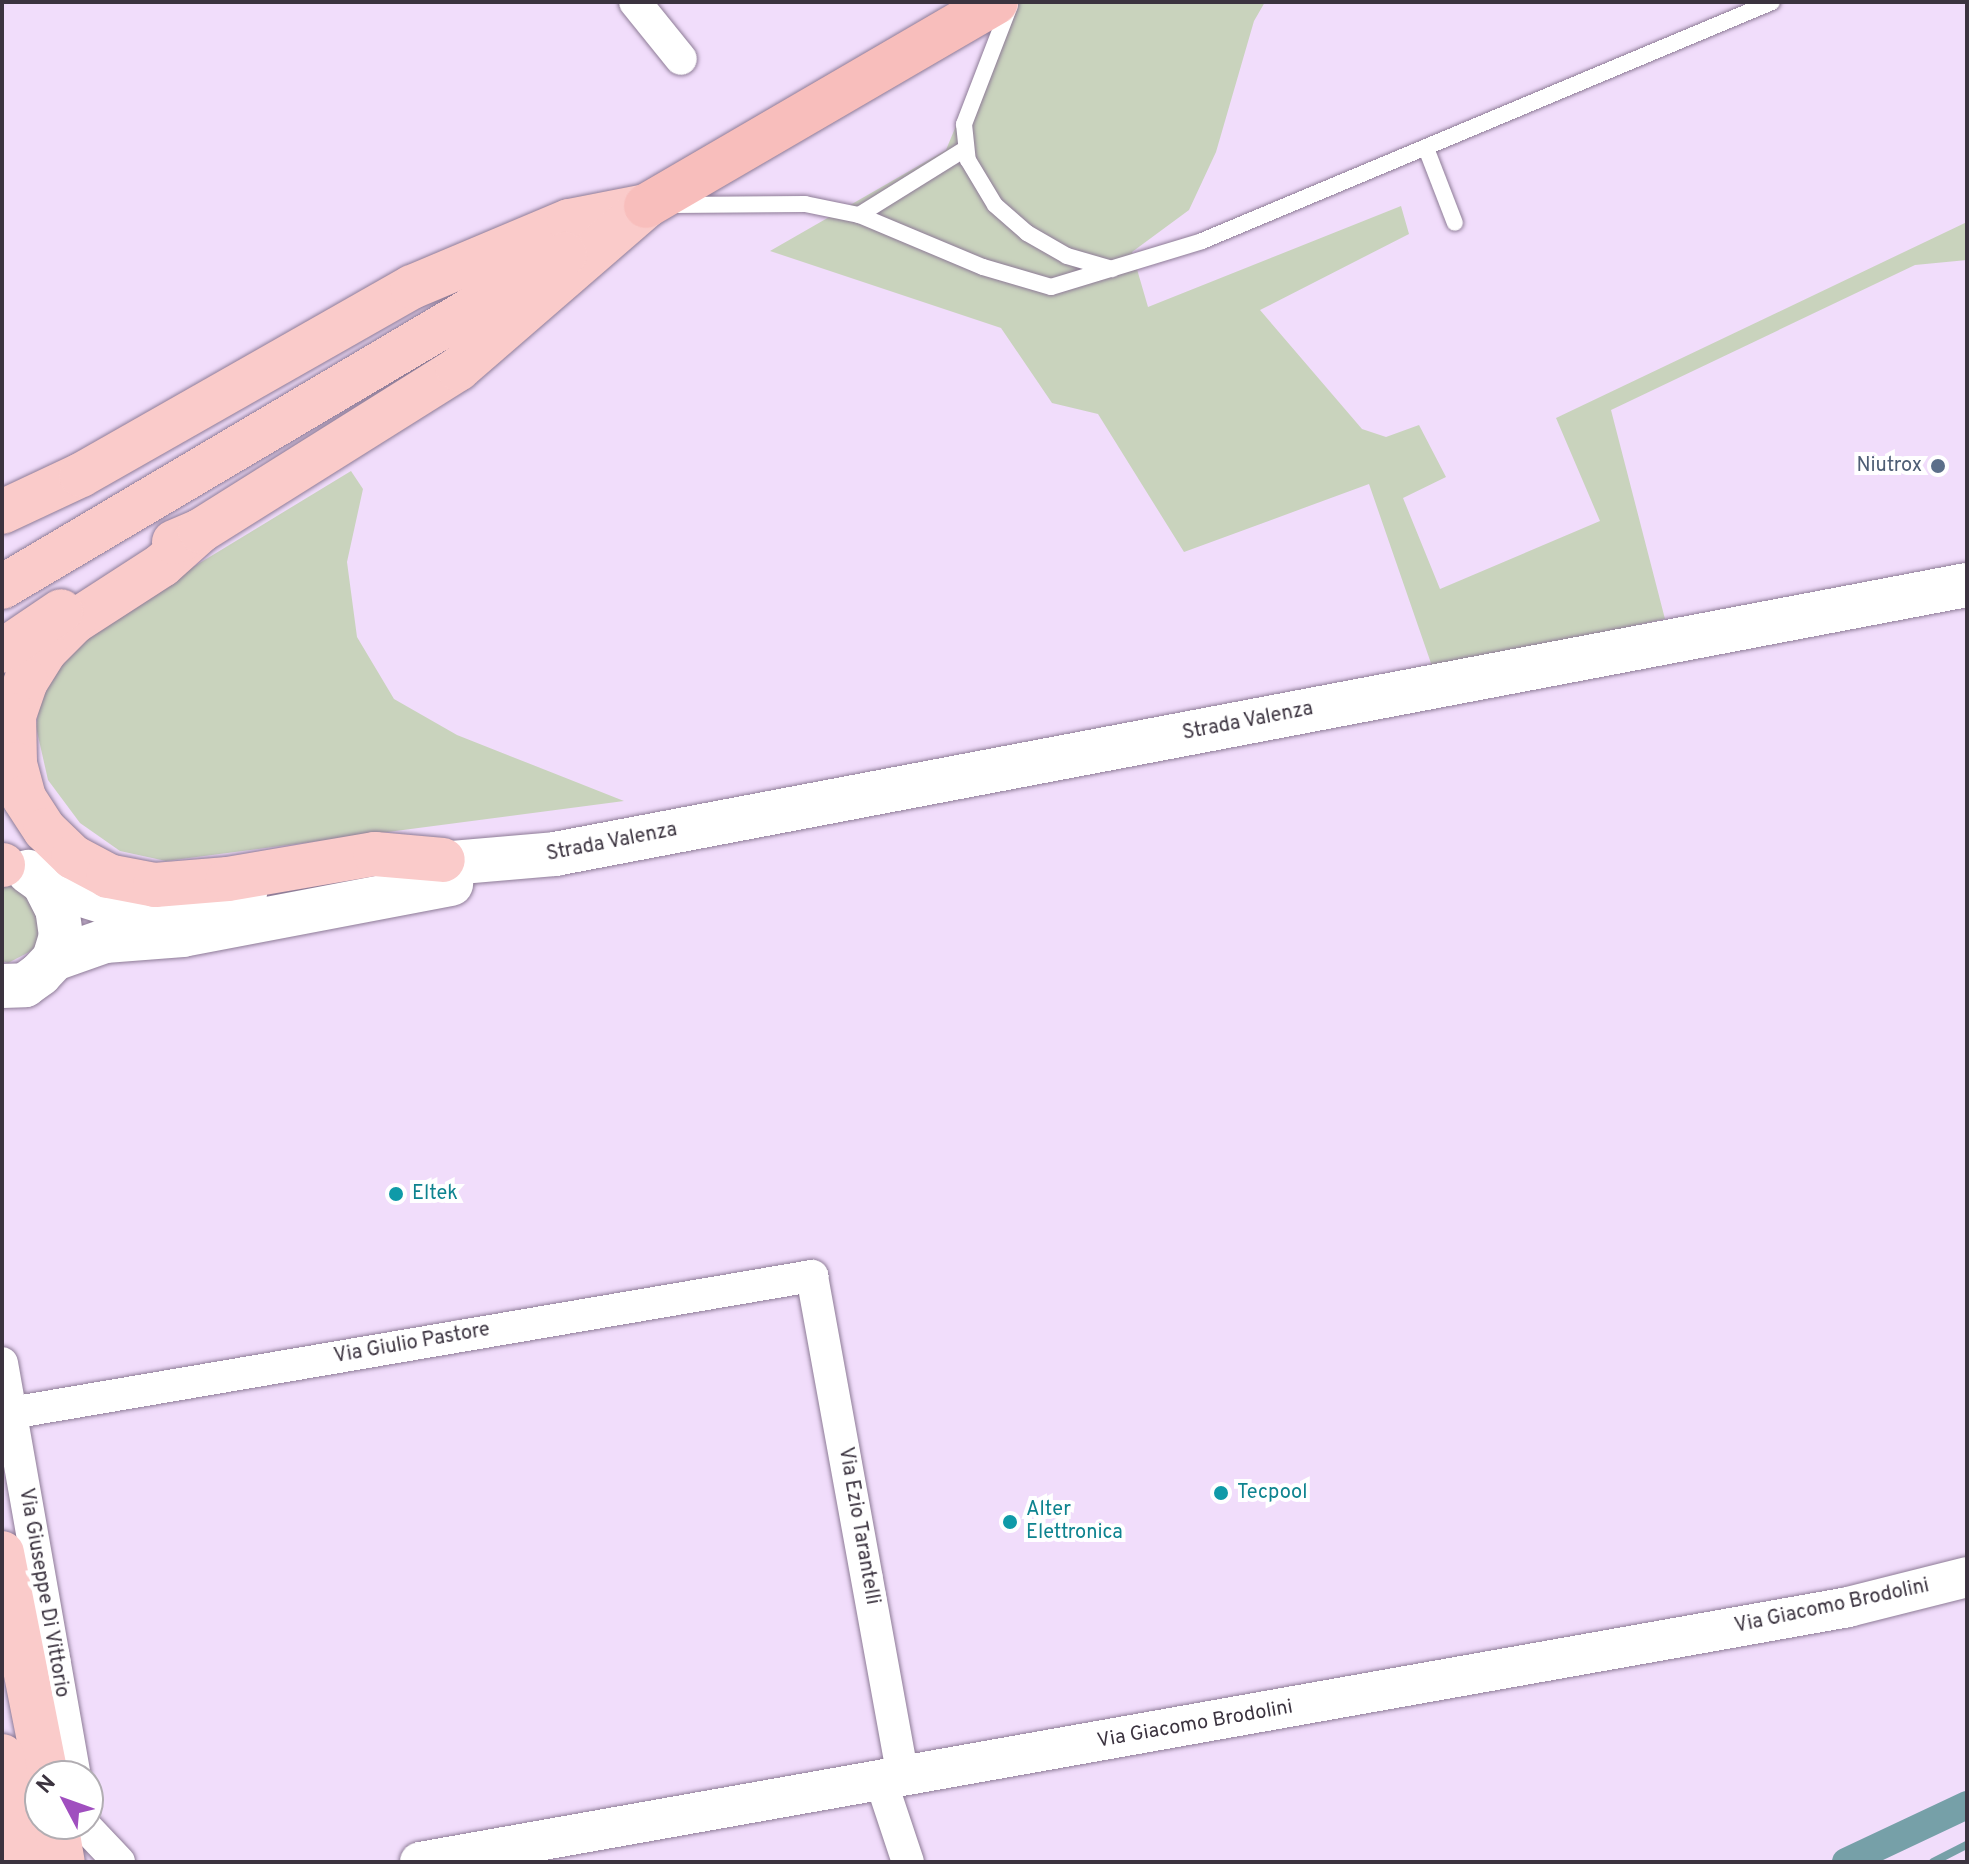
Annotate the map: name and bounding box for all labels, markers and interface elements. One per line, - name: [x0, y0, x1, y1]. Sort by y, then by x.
- place label: Niutrox: [1856, 454, 1922, 478]
- marker: Niutrox: [1929, 457, 1947, 475]
- street label: Strada Valenza: [1180, 697, 1316, 747]
- street label: Strada Valenza: [544, 818, 680, 868]
- place label: Eltek: [412, 1182, 458, 1206]
- marker: Eltek: [387, 1185, 405, 1203]
- street label: Via Giulio Pastore: [332, 1318, 492, 1370]
- street label: Via Ezio Tarantelli: [832, 1445, 884, 1607]
- place label: Tecpool: [1237, 1481, 1308, 1505]
- marker: Tecpool: [1212, 1484, 1230, 1502]
- street label: Via Giuseppe Di Vittorio: [13, 1486, 73, 1700]
- place label: Alter Elettronica: [1026, 1498, 1123, 1545]
- marker: Alter Elettronica: [1001, 1513, 1019, 1531]
- street label: Via Giacomo Brodolini: [1733, 1575, 1931, 1639]
- street label: Via Giacomo Brodolini: [1095, 1696, 1295, 1754]
- north arrow: [24, 1760, 104, 1840]
- text: N: [32, 1770, 62, 1800]

